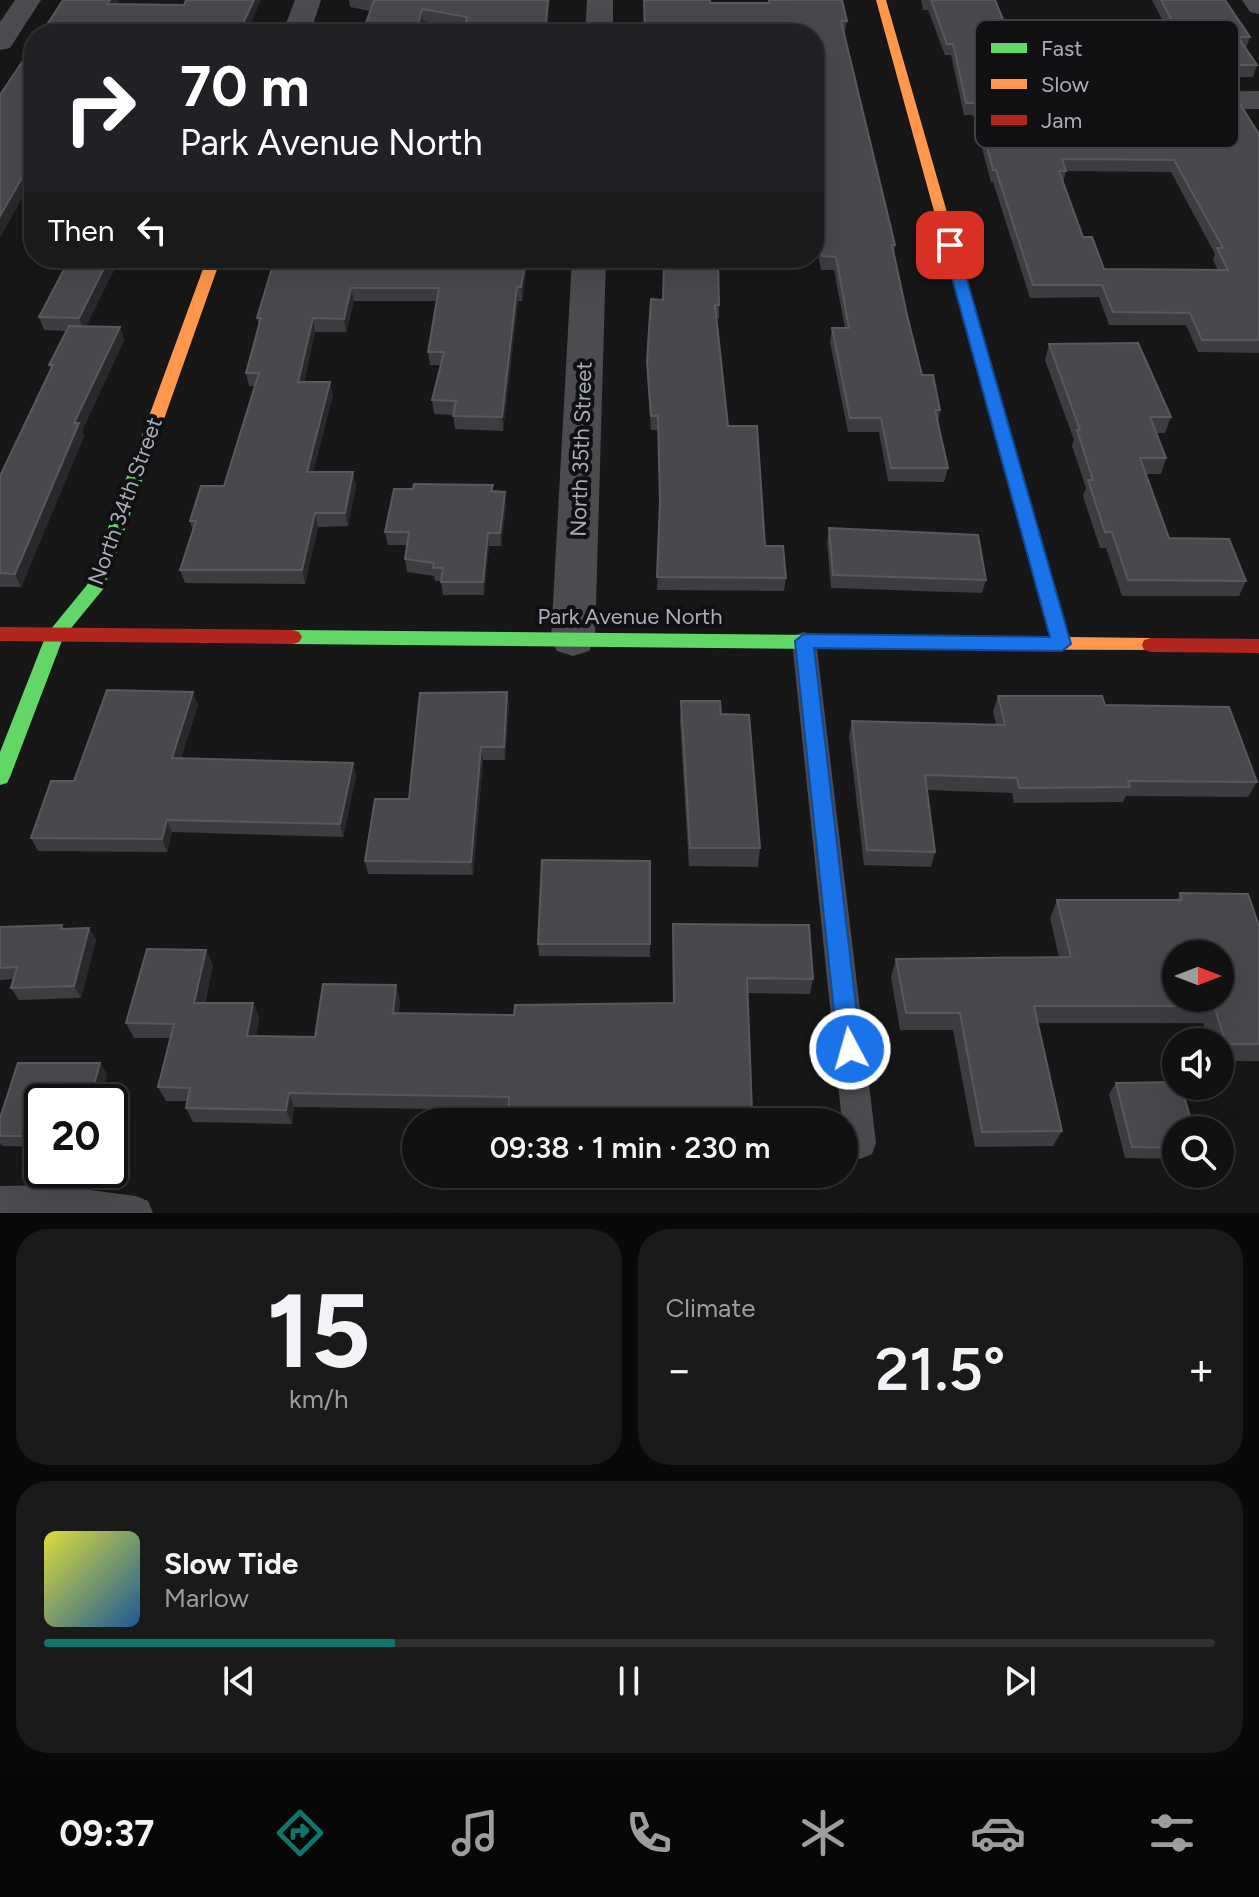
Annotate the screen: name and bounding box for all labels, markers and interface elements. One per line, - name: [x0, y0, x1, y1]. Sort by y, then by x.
- legend: [975, 20, 1239, 148]
- text: Fast: [1041, 35, 1083, 62]
- text: 70 m: [180, 53, 310, 120]
- icon: right: [48, 56, 152, 160]
- text: Slow: [1041, 71, 1090, 98]
- text: Jam: [1041, 107, 1082, 134]
- text: Park Avenue North: [180, 121, 483, 164]
- icon: left: [130, 208, 174, 252]
- pin: [916, 211, 984, 279]
- text: Then: [48, 212, 114, 249]
- icon: arrive: [928, 223, 972, 267]
- street label: North 35th Street: [564, 361, 598, 537]
- street label: North 34th Street: [82, 413, 168, 589]
- street label: Park Avenue North: [538, 603, 722, 630]
- north arrow: [1162, 940, 1234, 1012]
- map controls: [1162, 940, 1234, 1188]
- position arrow: [808, 1007, 892, 1091]
- button: sound: [1162, 1028, 1234, 1100]
- speed limit sign: 20: [24, 1084, 128, 1188]
- button: search: [1162, 1116, 1234, 1188]
- text: 09:38 · 1 min · 230 m: [490, 1129, 770, 1166]
- text: 15: [267, 1268, 371, 1393]
- text: Climate: [666, 1292, 755, 1324]
- text: 21.5°: [875, 1333, 1005, 1405]
- text: −: [666, 1343, 693, 1396]
- text: +: [1188, 1343, 1215, 1396]
- text: km/h: [289, 1383, 348, 1415]
- text: Slow Tide: [164, 1545, 298, 1582]
- text: Marlow: [164, 1582, 249, 1614]
- icon: previous: [217, 1659, 261, 1703]
- icon: pause: [607, 1659, 651, 1703]
- icon: next: [998, 1659, 1042, 1703]
- icon: directions: [272, 1805, 328, 1861]
- icon: music: [447, 1805, 503, 1861]
- icon: phone: [621, 1805, 677, 1861]
- icon: climate: [795, 1805, 851, 1861]
- icon: car: [970, 1805, 1026, 1861]
- icon: filters: [1144, 1805, 1200, 1861]
- text: 09:37: [59, 1812, 154, 1855]

